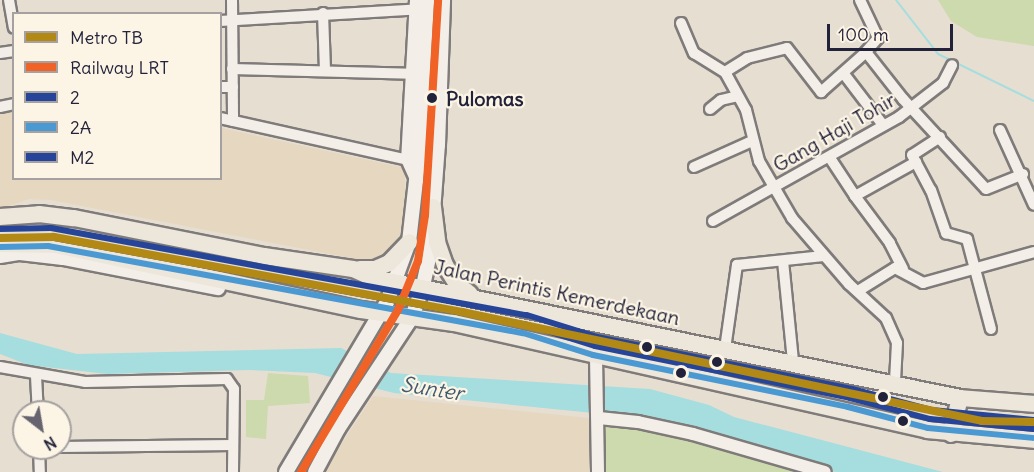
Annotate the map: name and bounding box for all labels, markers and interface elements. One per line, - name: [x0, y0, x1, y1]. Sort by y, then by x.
- legend: [12, 12, 222, 180]
- scale bar: [830, 12, 956, 50]
- text: 100 m: [838, 23, 889, 46]
- text: Metro TB: [70, 26, 143, 49]
- text: Railway LRT: [70, 56, 169, 79]
- text: 2: [70, 86, 80, 109]
- place label: Pulomas: [446, 86, 523, 110]
- street label: Gang Haji Tohir: [768, 87, 900, 177]
- marker: Pulomas: [423, 89, 441, 107]
- text: 2A: [70, 116, 91, 139]
- text: M2: [70, 146, 94, 169]
- street label: Jalan Perintis Kemerdekaan: [432, 254, 682, 330]
- unlabelled marker: [641, 341, 653, 353]
- unlabelled marker: [711, 356, 723, 368]
- unlabelled marker: [675, 367, 687, 379]
- water label: Sunter: [399, 372, 465, 406]
- unlabelled marker: [877, 391, 889, 403]
- north arrow: [12, 400, 72, 460]
- unlabelled marker: [897, 415, 909, 427]
- text: N: [40, 432, 60, 455]

